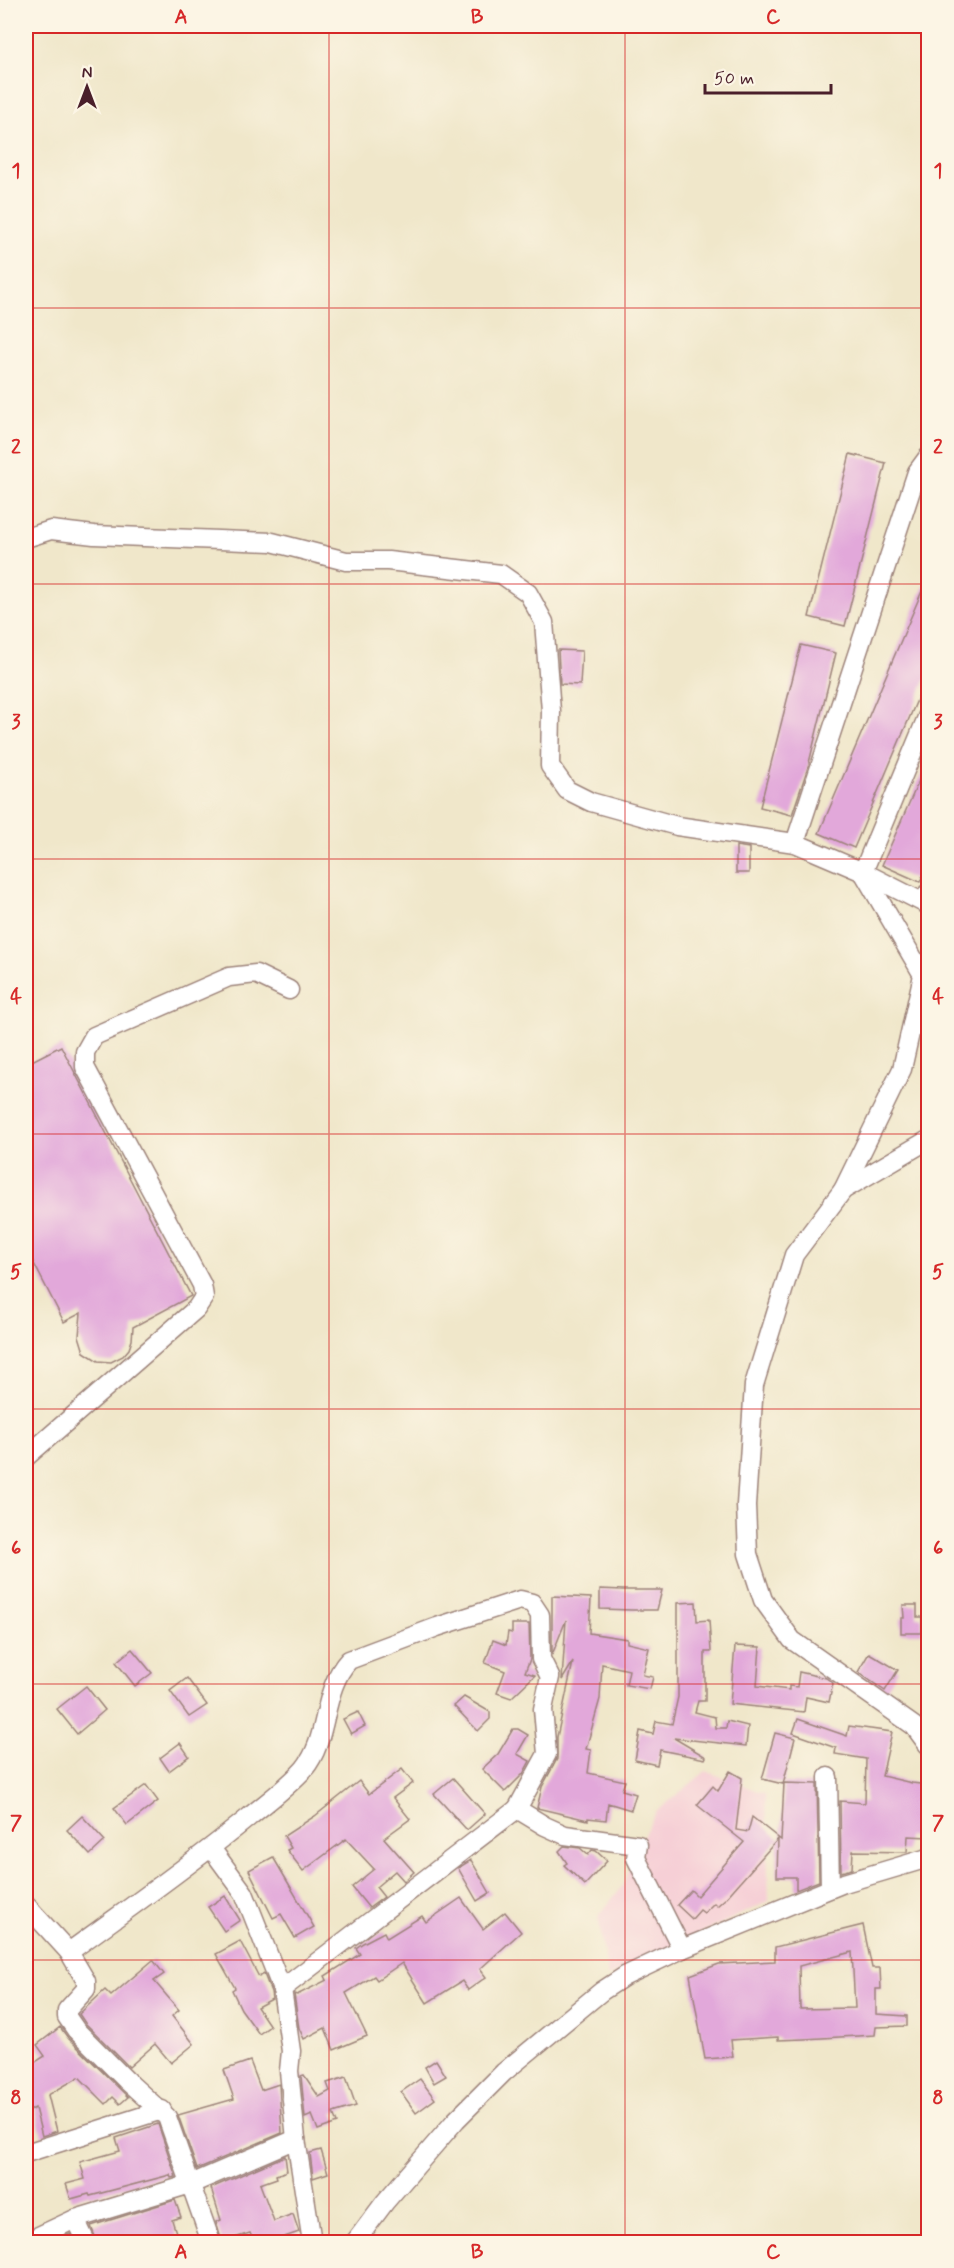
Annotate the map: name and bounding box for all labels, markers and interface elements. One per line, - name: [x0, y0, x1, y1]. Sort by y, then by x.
- text: A: [174, 4, 188, 31]
- text: B: [471, 4, 484, 31]
- text: C: [766, 4, 781, 31]
- north arrow: [57, 57, 117, 117]
- scale bar: [705, 57, 831, 95]
- text: N: [82, 63, 92, 84]
- text: 50 m: [714, 67, 754, 91]
- text: 1: [12, 158, 20, 185]
- text: 1: [934, 158, 942, 185]
- text: 2: [11, 434, 21, 461]
- text: 2: [933, 434, 943, 461]
- text: 3: [11, 709, 21, 736]
- text: 3: [933, 709, 943, 736]
- text: 4: [10, 984, 22, 1011]
- text: 4: [932, 984, 944, 1011]
- text: 5: [10, 1259, 22, 1286]
- text: 5: [932, 1259, 944, 1286]
- text: 6: [11, 1535, 21, 1562]
- text: 6: [933, 1535, 943, 1562]
- text: 7: [10, 1810, 22, 1837]
- text: 7: [932, 1810, 944, 1837]
- text: 8: [10, 2085, 22, 2112]
- text: 8: [932, 2085, 944, 2112]
- text: A: [174, 2239, 188, 2266]
- text: B: [471, 2239, 484, 2266]
- text: C: [766, 2239, 781, 2266]

